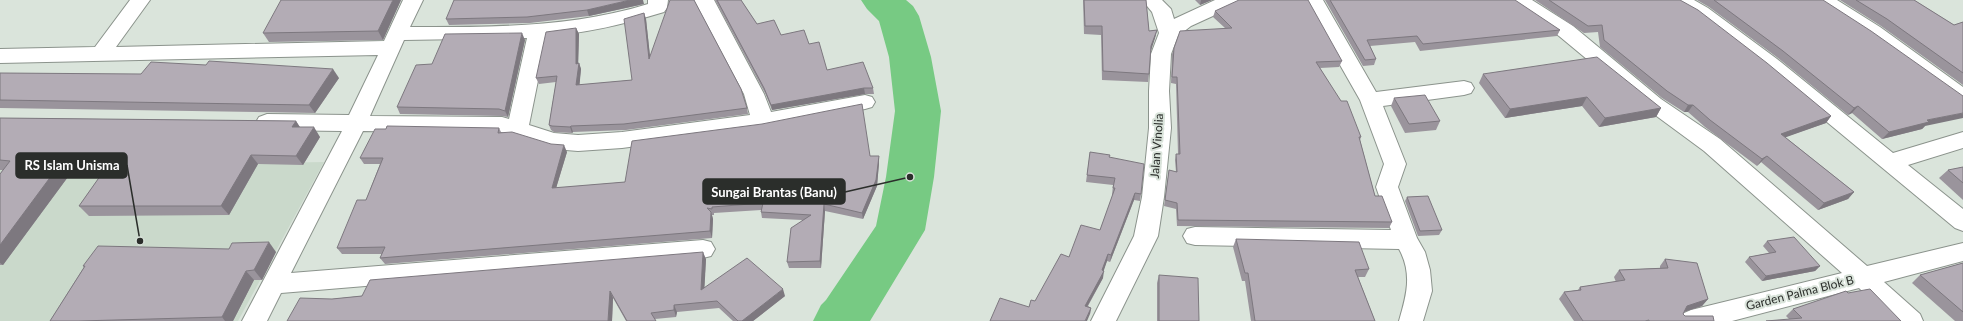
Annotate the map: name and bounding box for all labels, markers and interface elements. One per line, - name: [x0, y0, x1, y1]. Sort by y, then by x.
- street label: Jalan Vinolia: [1147, 113, 1166, 179]
- callout: RS Islam Unisma: [16, 153, 127, 178]
- text: RS Islam Unisma: [24, 157, 120, 173]
- callout: Sungai Brantas (Banu): [703, 179, 845, 204]
- text: Sungai Brantas (Banu): [711, 184, 837, 200]
- street label: Garden Palma Blok B: [1744, 272, 1856, 313]

